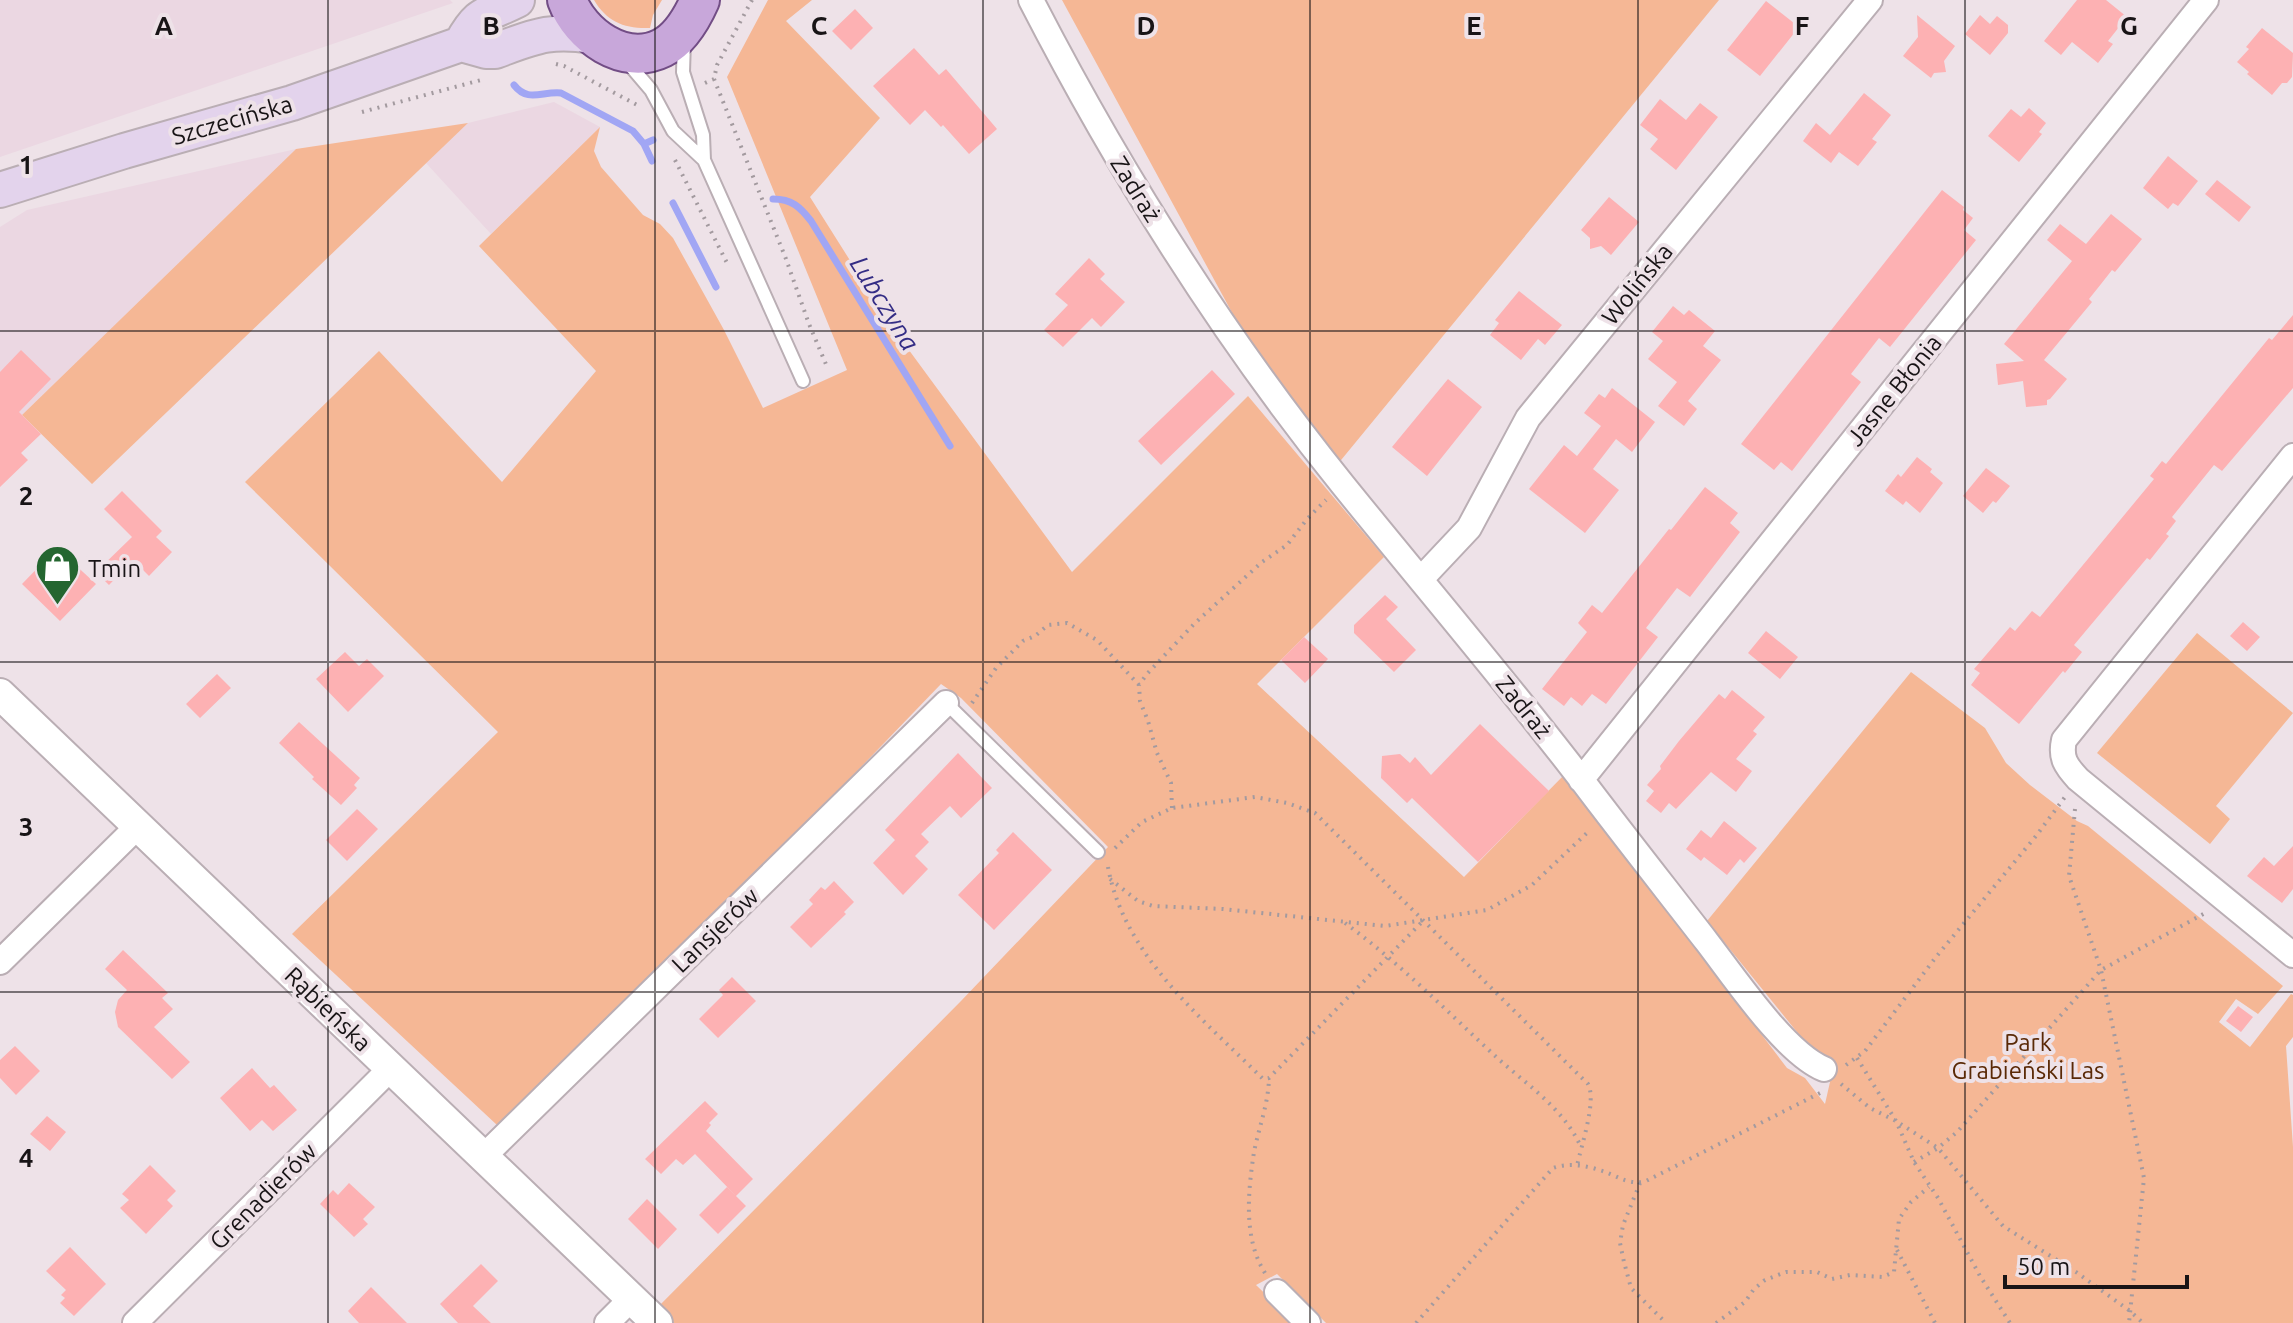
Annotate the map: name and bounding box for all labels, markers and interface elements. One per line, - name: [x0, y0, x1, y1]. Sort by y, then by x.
- text: A: [155, 11, 174, 40]
- text: B: [482, 11, 500, 40]
- text: C: [811, 11, 828, 40]
- text: D: [1137, 11, 1155, 40]
- text: E: [1466, 11, 1482, 40]
- text: F: [1795, 11, 1809, 40]
- text: G: [2120, 11, 2138, 40]
- street label: Szczecińska: [169, 90, 295, 150]
- text: 1: [19, 150, 33, 179]
- street label: Zadraż: [1105, 151, 1167, 227]
- street label: Wolińska: [1596, 238, 1678, 330]
- water label: Lubczyna: [845, 250, 925, 356]
- street label: Jasne Błonia: [1841, 329, 1947, 451]
- text: 2: [19, 481, 33, 510]
- shop icon: Tmin: [33, 544, 81, 607]
- place label: Tmin: [88, 555, 141, 582]
- street label: Zadraż: [1491, 670, 1557, 744]
- text: 3: [19, 812, 33, 841]
- street label: Lansjerów: [666, 882, 764, 978]
- street label: Rąbieńska: [279, 961, 377, 1057]
- park label: Park Grabieński Las: [1952, 1029, 2105, 1084]
- street label: Grenadierów: [204, 1137, 322, 1255]
- text: 4: [19, 1143, 33, 1172]
- scale bar: [2005, 1239, 2187, 1289]
- text: 50 m: [2017, 1253, 2070, 1280]

